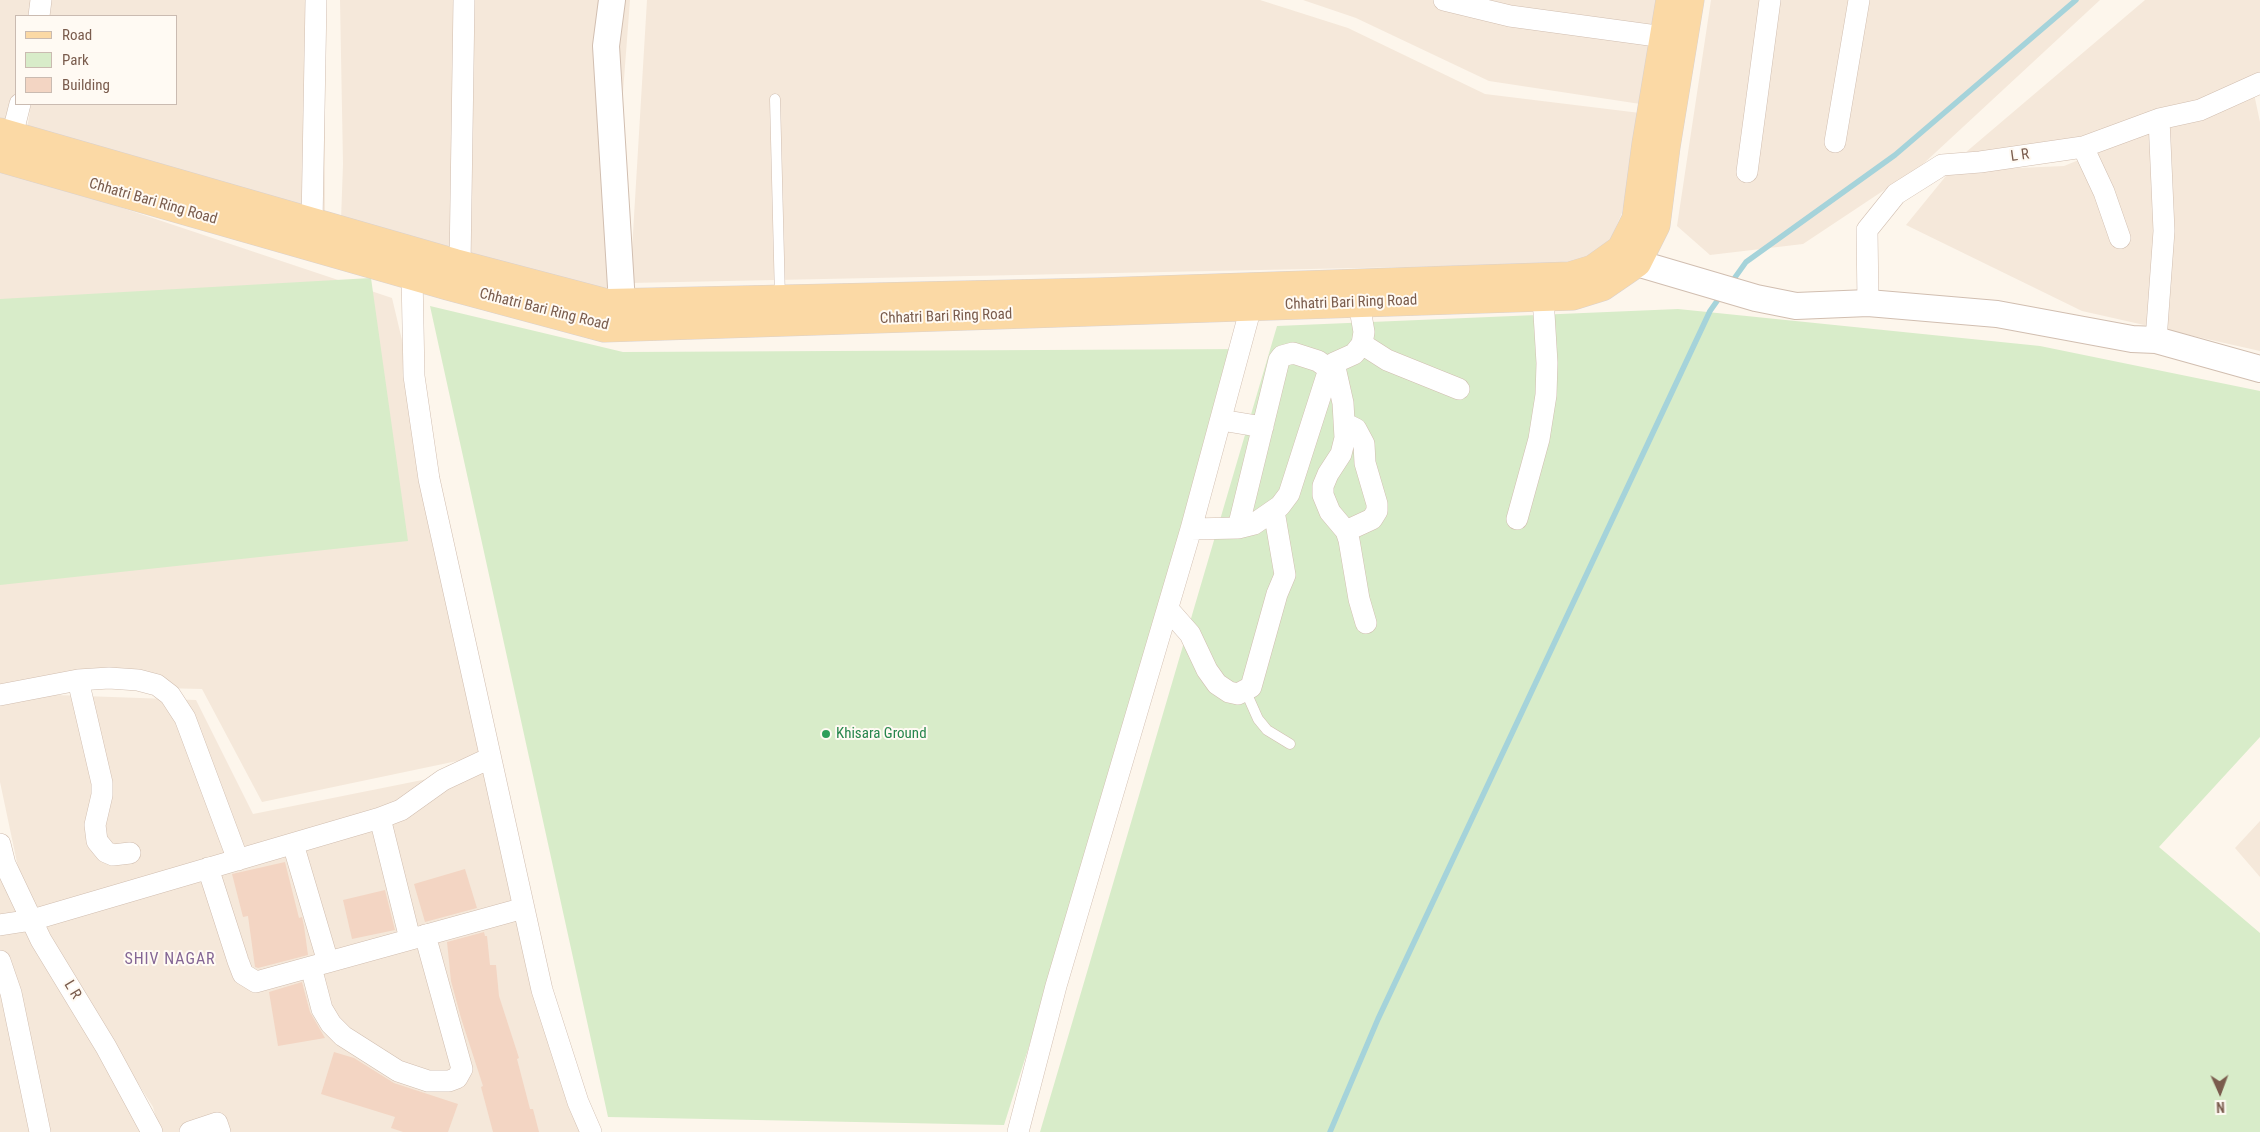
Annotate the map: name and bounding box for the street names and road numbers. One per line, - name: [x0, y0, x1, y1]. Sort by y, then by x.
- street label: L R: [2010, 146, 2030, 166]
- street label: Chhatri Bari Ring Road: [87, 175, 219, 229]
- street label: Chhatri Bari Ring Road: [478, 285, 610, 335]
- street label: Chhatri Bari Ring Road: [1284, 292, 1418, 314]
- street label: Chhatri Bari Ring Road: [879, 306, 1013, 328]
- street label: L R: [60, 977, 84, 1003]

